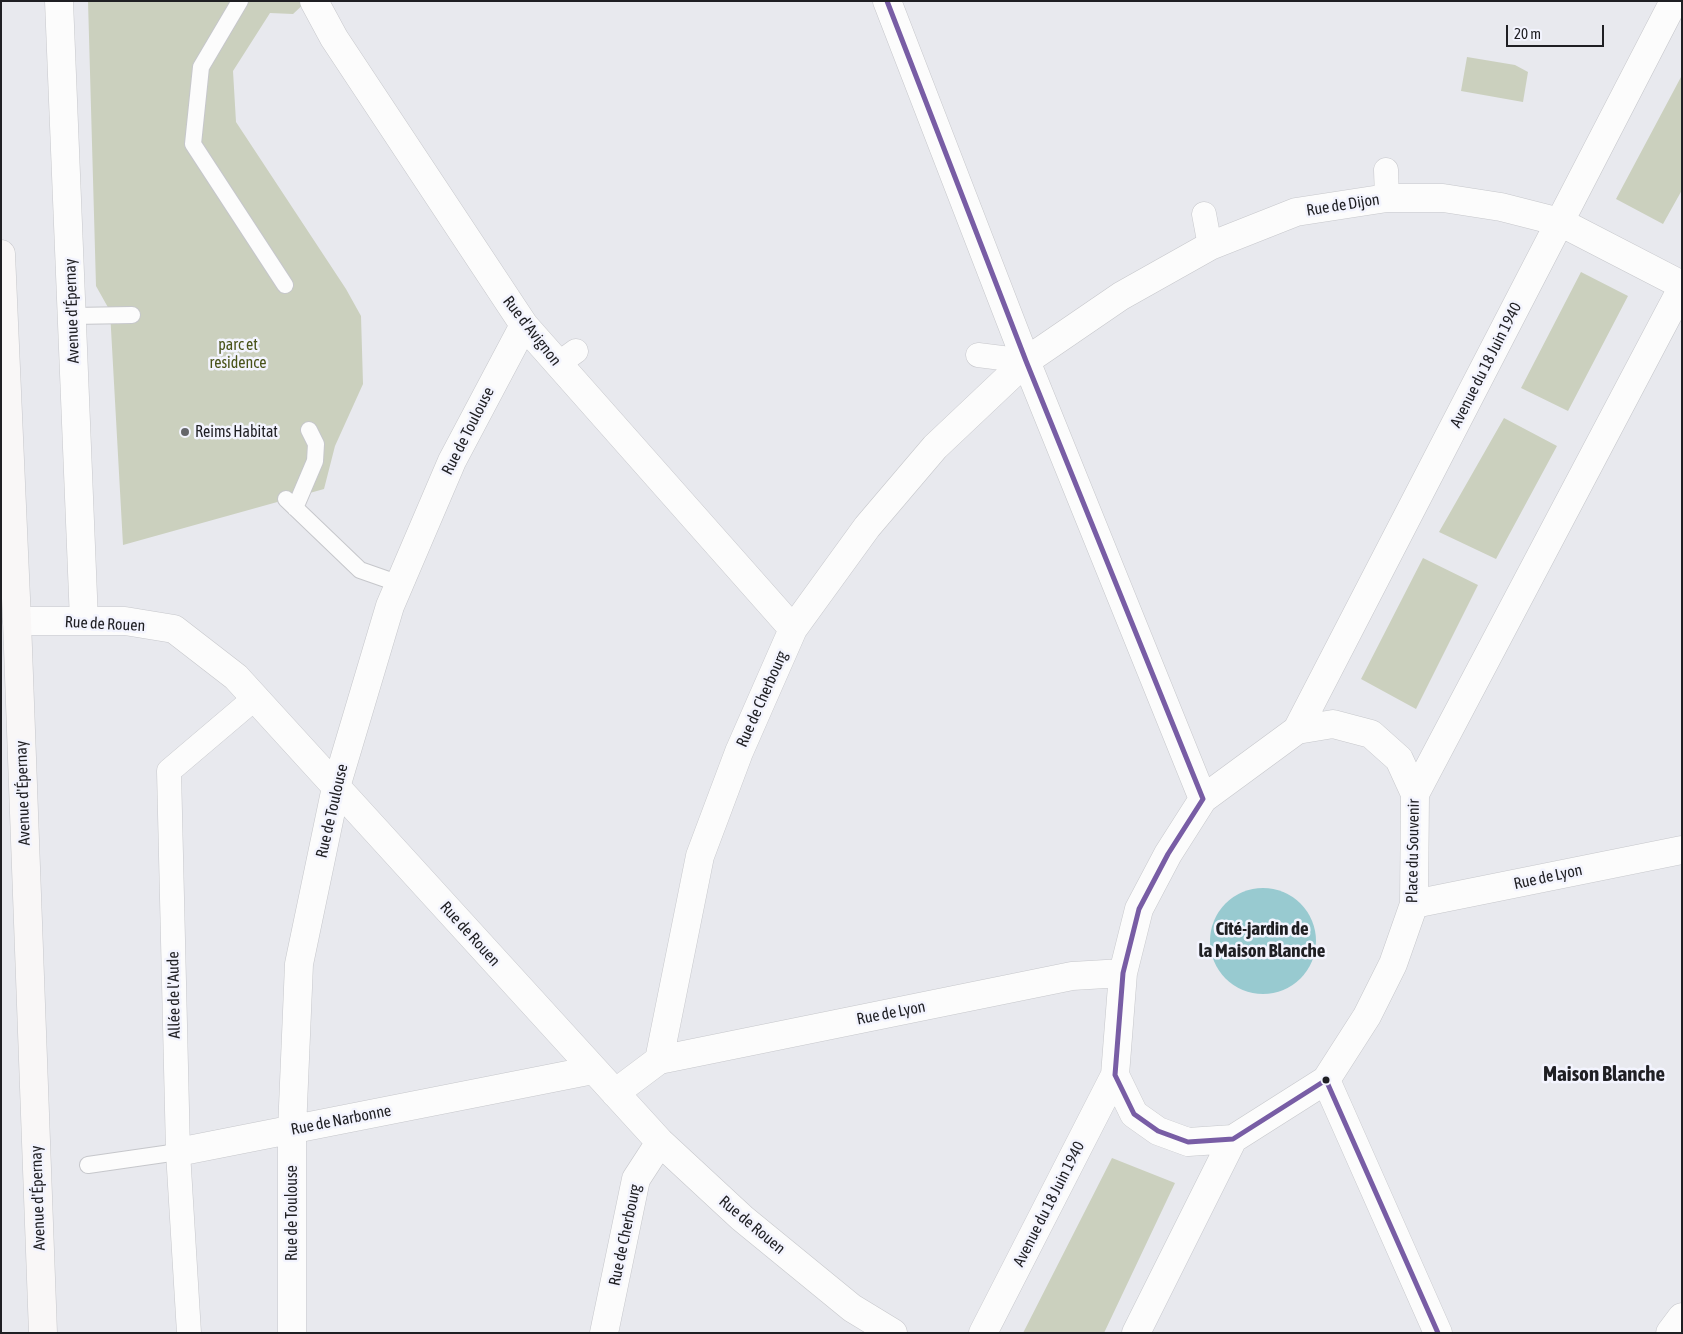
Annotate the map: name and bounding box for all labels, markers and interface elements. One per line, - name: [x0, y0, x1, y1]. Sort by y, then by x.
- scale bar: [1508, 15, 1606, 47]
- text: 20 m: [1514, 25, 1541, 42]
- street label: Rue de Dijon: [1305, 190, 1381, 220]
- street label: Avenue d'Épernay: [61, 258, 83, 364]
- street label: Rue d'Avignon: [499, 292, 565, 370]
- street label: Avenue du 18 Juin 1940: [1446, 299, 1526, 431]
- park label: parc et residence: [209, 335, 267, 373]
- street label: Rue de Toulouse: [438, 384, 498, 478]
- place label: Reims Habitat: [195, 422, 278, 442]
- marker: Reims Habitat: [179, 426, 191, 438]
- street label: Rue de Rouen: [64, 612, 146, 636]
- street label: Rue de Cherbourg: [732, 648, 792, 750]
- street label: Avenue d'Épernay: [12, 740, 34, 846]
- street label: Rue de Toulouse: [312, 762, 352, 860]
- street label: Place du Souvenir: [1402, 799, 1424, 903]
- street label: Rue de Lyon: [1512, 860, 1584, 894]
- street label: Rue de Rouen: [436, 898, 504, 970]
- district label: Cité-jardin de la Maison Blanche: [1199, 918, 1325, 962]
- street label: Allée de l'Aude: [164, 951, 184, 1039]
- street label: Rue de Lyon: [855, 997, 927, 1029]
- district label: Maison Blanche: [1543, 1061, 1665, 1087]
- unlabelled marker: [1321, 1075, 1331, 1085]
- street label: Rue de Narbonne: [289, 1101, 393, 1139]
- street label: Avenue du 18 Juin 1940: [1009, 1138, 1089, 1270]
- street label: Avenue d'Épernay: [27, 1145, 49, 1251]
- street label: Rue de Toulouse: [282, 1165, 302, 1261]
- street label: Rue de Cherbourg: [605, 1183, 645, 1287]
- street label: Rue de Rouen: [715, 1192, 789, 1258]

